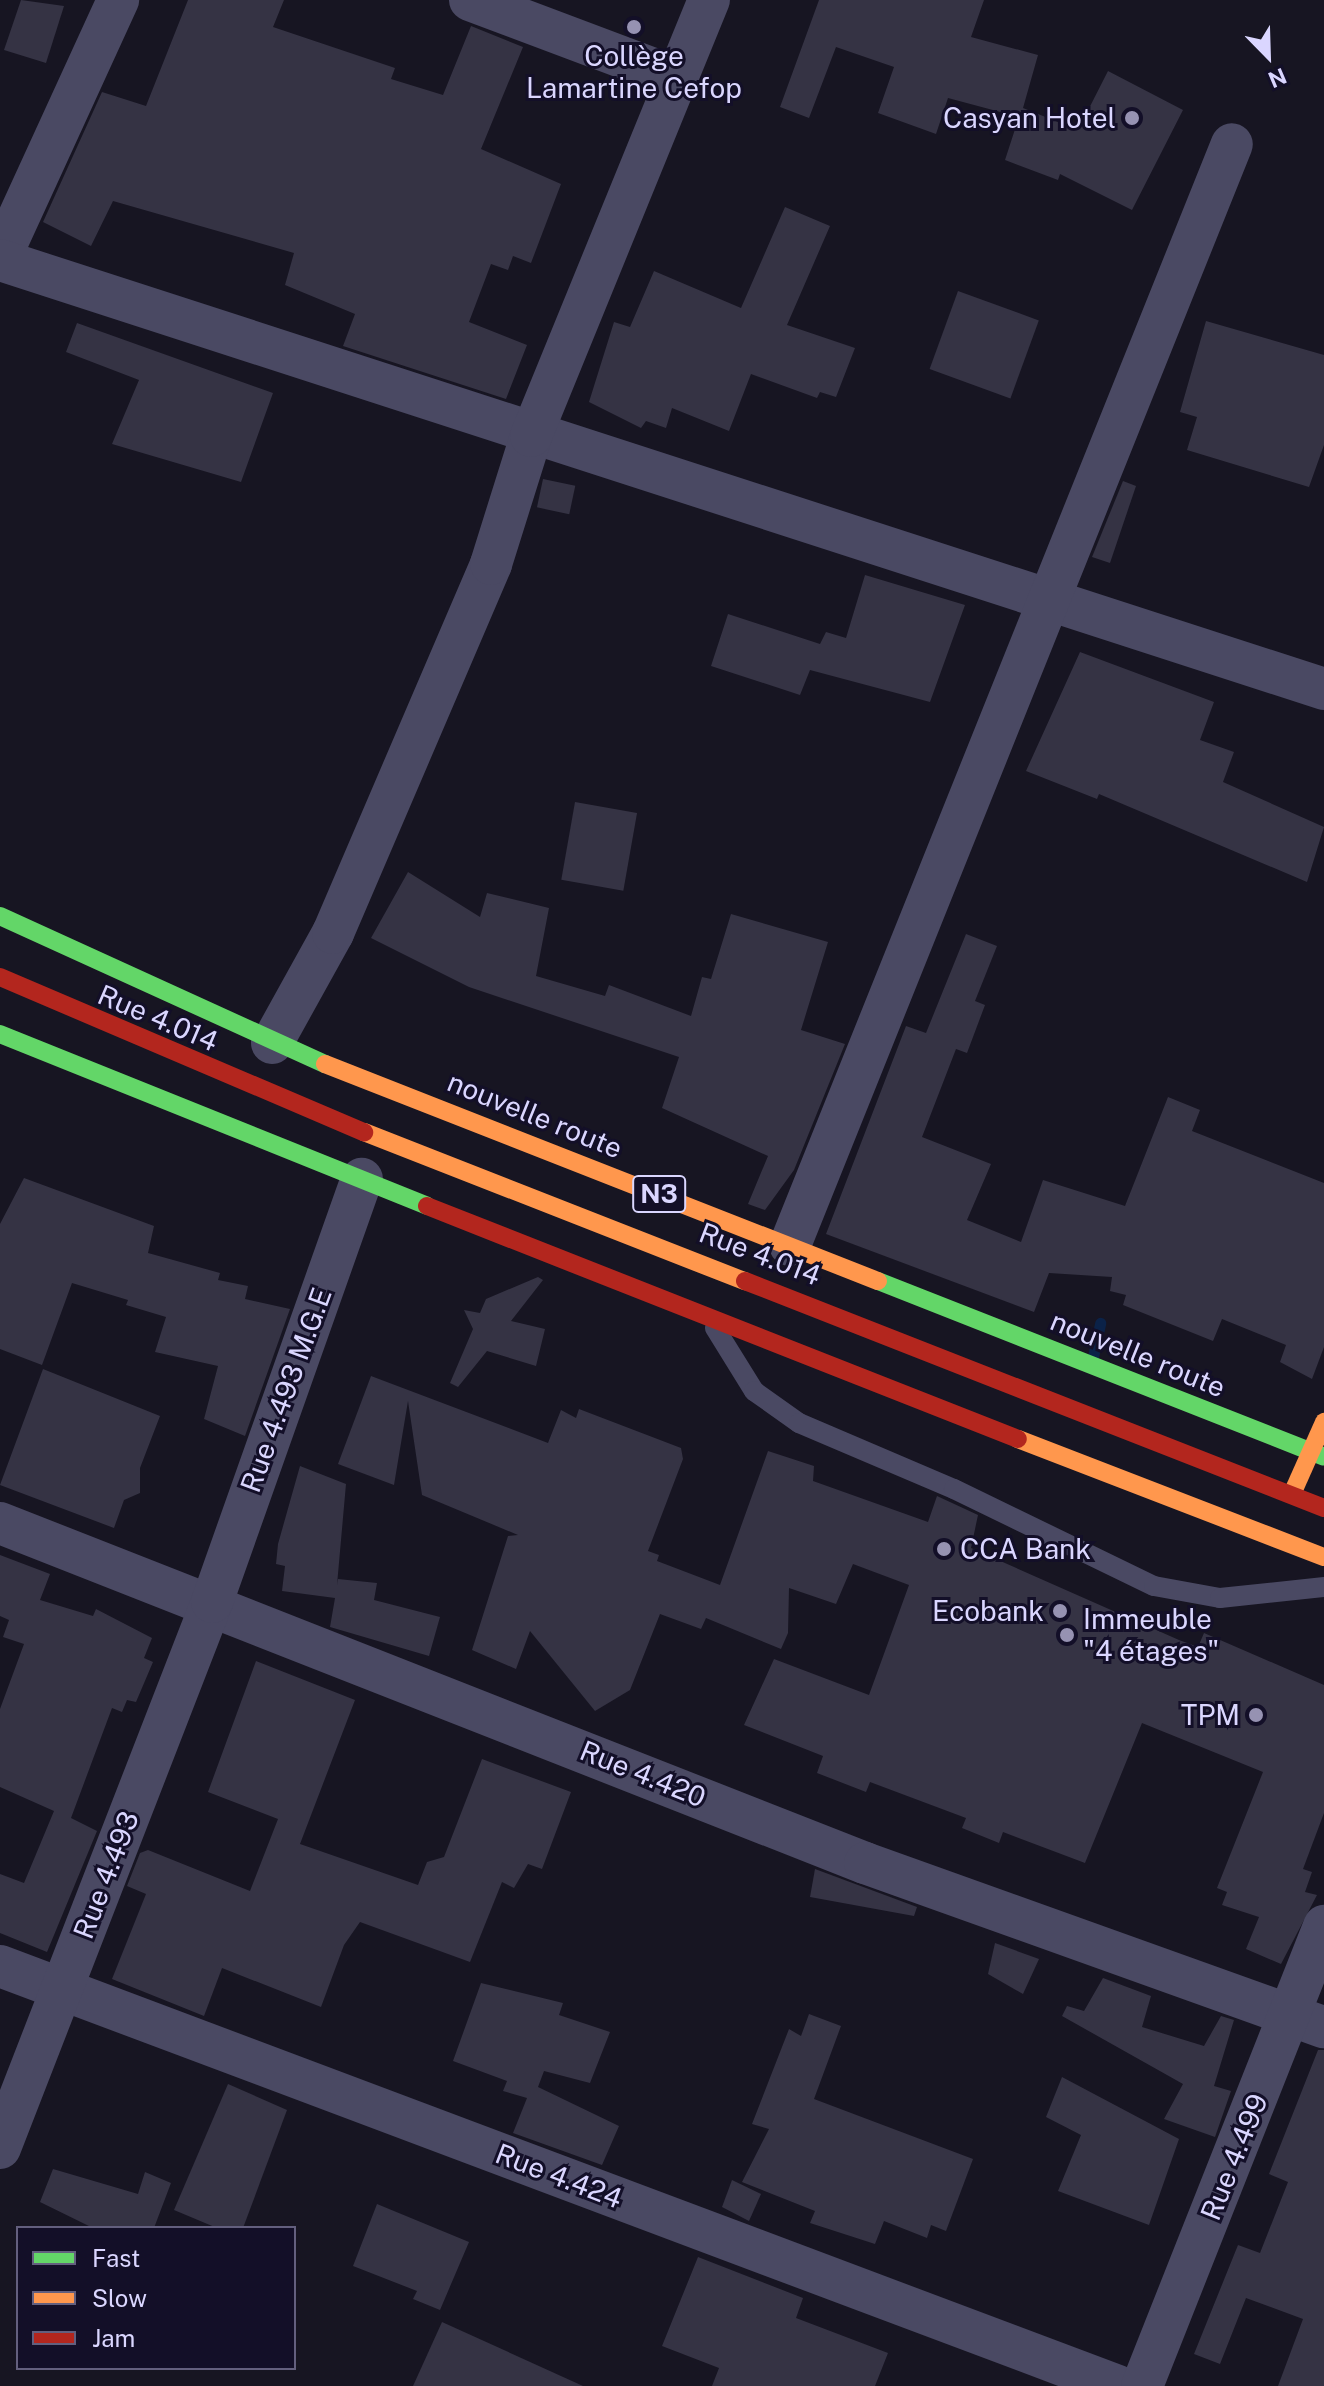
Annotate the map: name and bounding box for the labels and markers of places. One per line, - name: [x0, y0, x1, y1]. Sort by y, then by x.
- marker: Collège Lamartine Cefop: [625, 18, 643, 36]
- place label: Collège Lamartine Cefop: [526, 39, 742, 105]
- place label: Casyan Hotel: [943, 101, 1116, 135]
- marker: Casyan Hotel: [1123, 109, 1141, 127]
- place label: CCA Bank: [960, 1532, 1091, 1566]
- marker: CCA Bank: [935, 1540, 953, 1558]
- place label: Ecobank: [932, 1594, 1044, 1628]
- marker: Ecobank: [1051, 1602, 1069, 1620]
- place label: Immeuble "4 étages": [1083, 1602, 1219, 1668]
- marker: Immeuble "4 étages": [1058, 1626, 1076, 1644]
- place label: TPM: [1181, 1698, 1240, 1732]
- marker: TPM: [1247, 1706, 1265, 1724]

